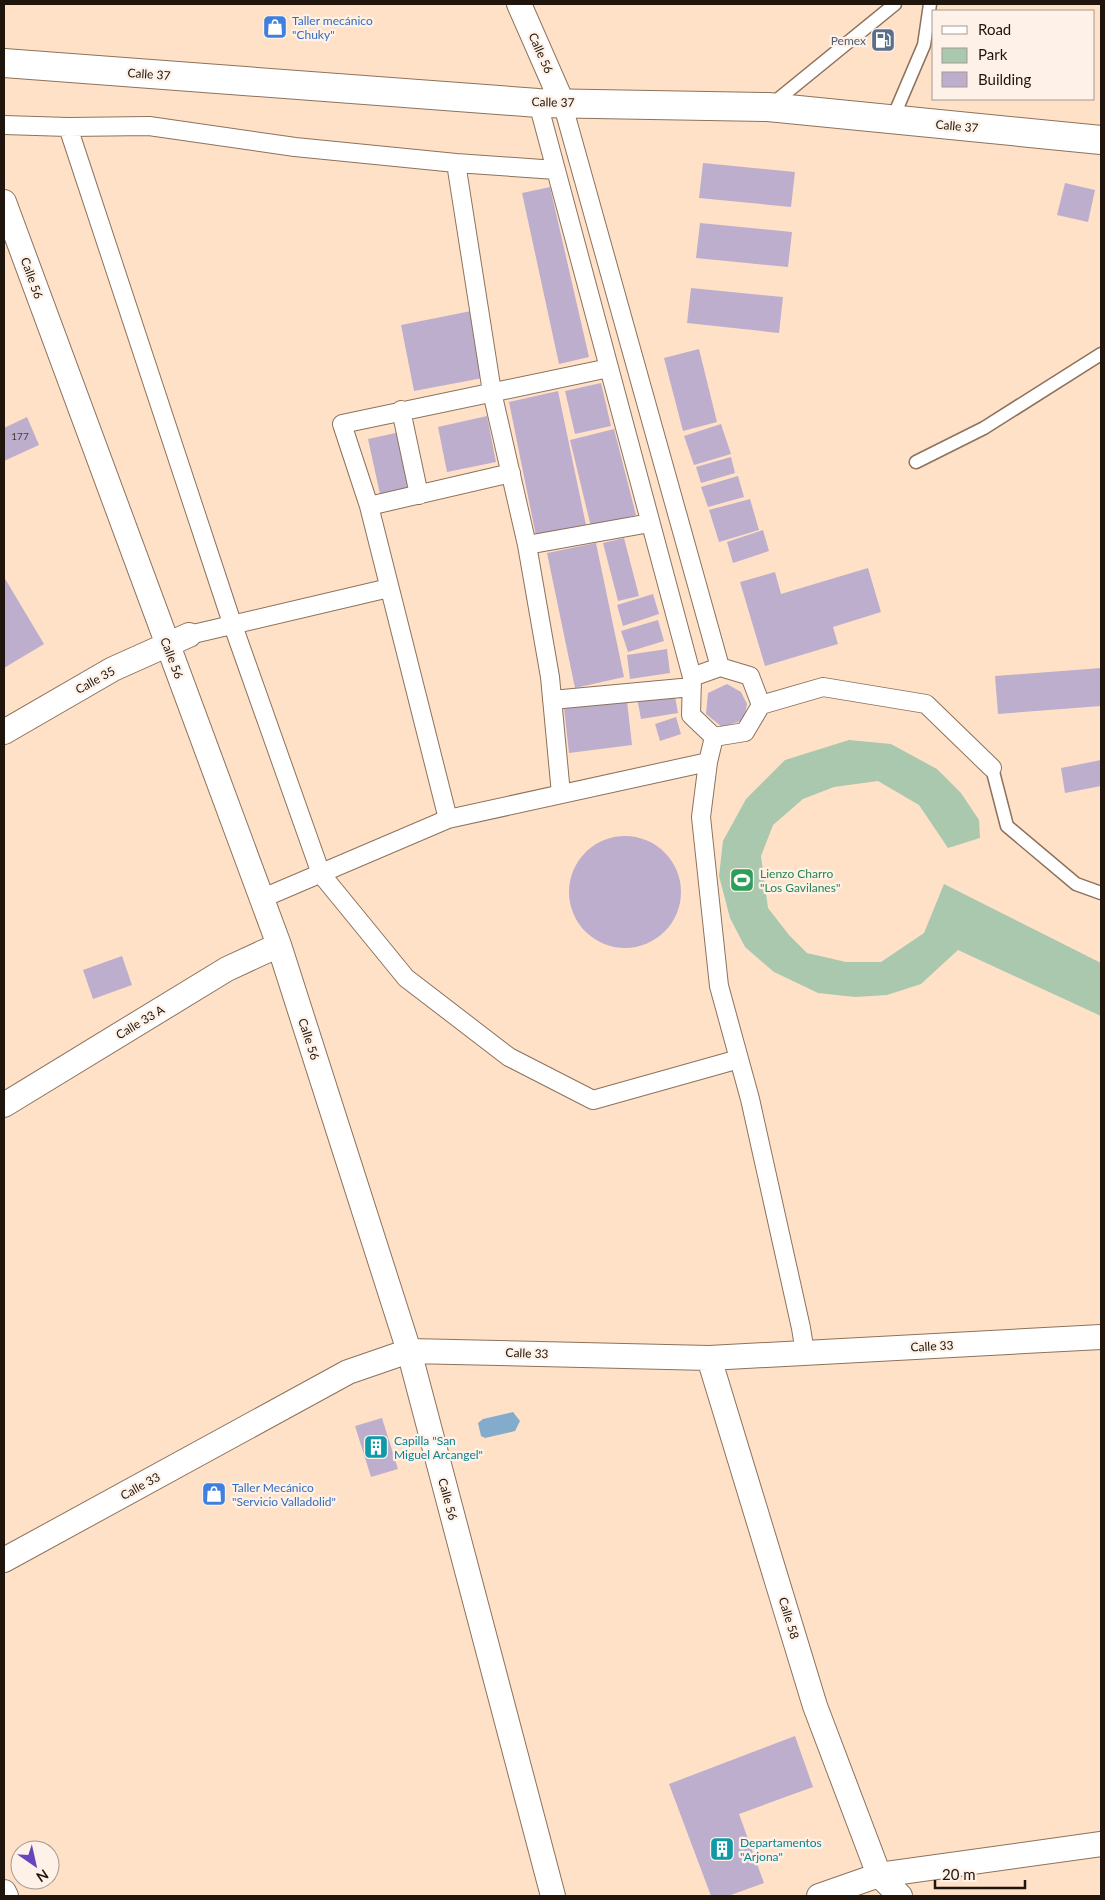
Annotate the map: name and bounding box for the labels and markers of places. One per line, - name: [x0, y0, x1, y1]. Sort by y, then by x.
- place label: Taller mecánico "Chuky": [292, 13, 373, 42]
- shop icon: Taller mecánico "Chuky": [262, 14, 288, 40]
- fuel station icon: Pemex: [870, 27, 896, 53]
- place label: Pemex: [831, 33, 866, 48]
- place label: Lienzo Charro "Los Gavilanes": [760, 866, 840, 895]
- sports icon: Lienzo Charro "Los Gavilanes": [729, 867, 755, 893]
- place label: Capilla "San Miguel Arcangel": [394, 1433, 483, 1462]
- building icon: Capilla "San Miguel Arcangel": [363, 1434, 389, 1460]
- place label: Taller Mecánico "Servicio Valladolid": [232, 1480, 336, 1509]
- shop icon: Taller Mecánico "Servicio Valladolid": [201, 1481, 227, 1507]
- place label: Departamentos "Arjona": [740, 1835, 822, 1864]
- building icon: Departamentos "Arjona": [709, 1836, 735, 1862]

